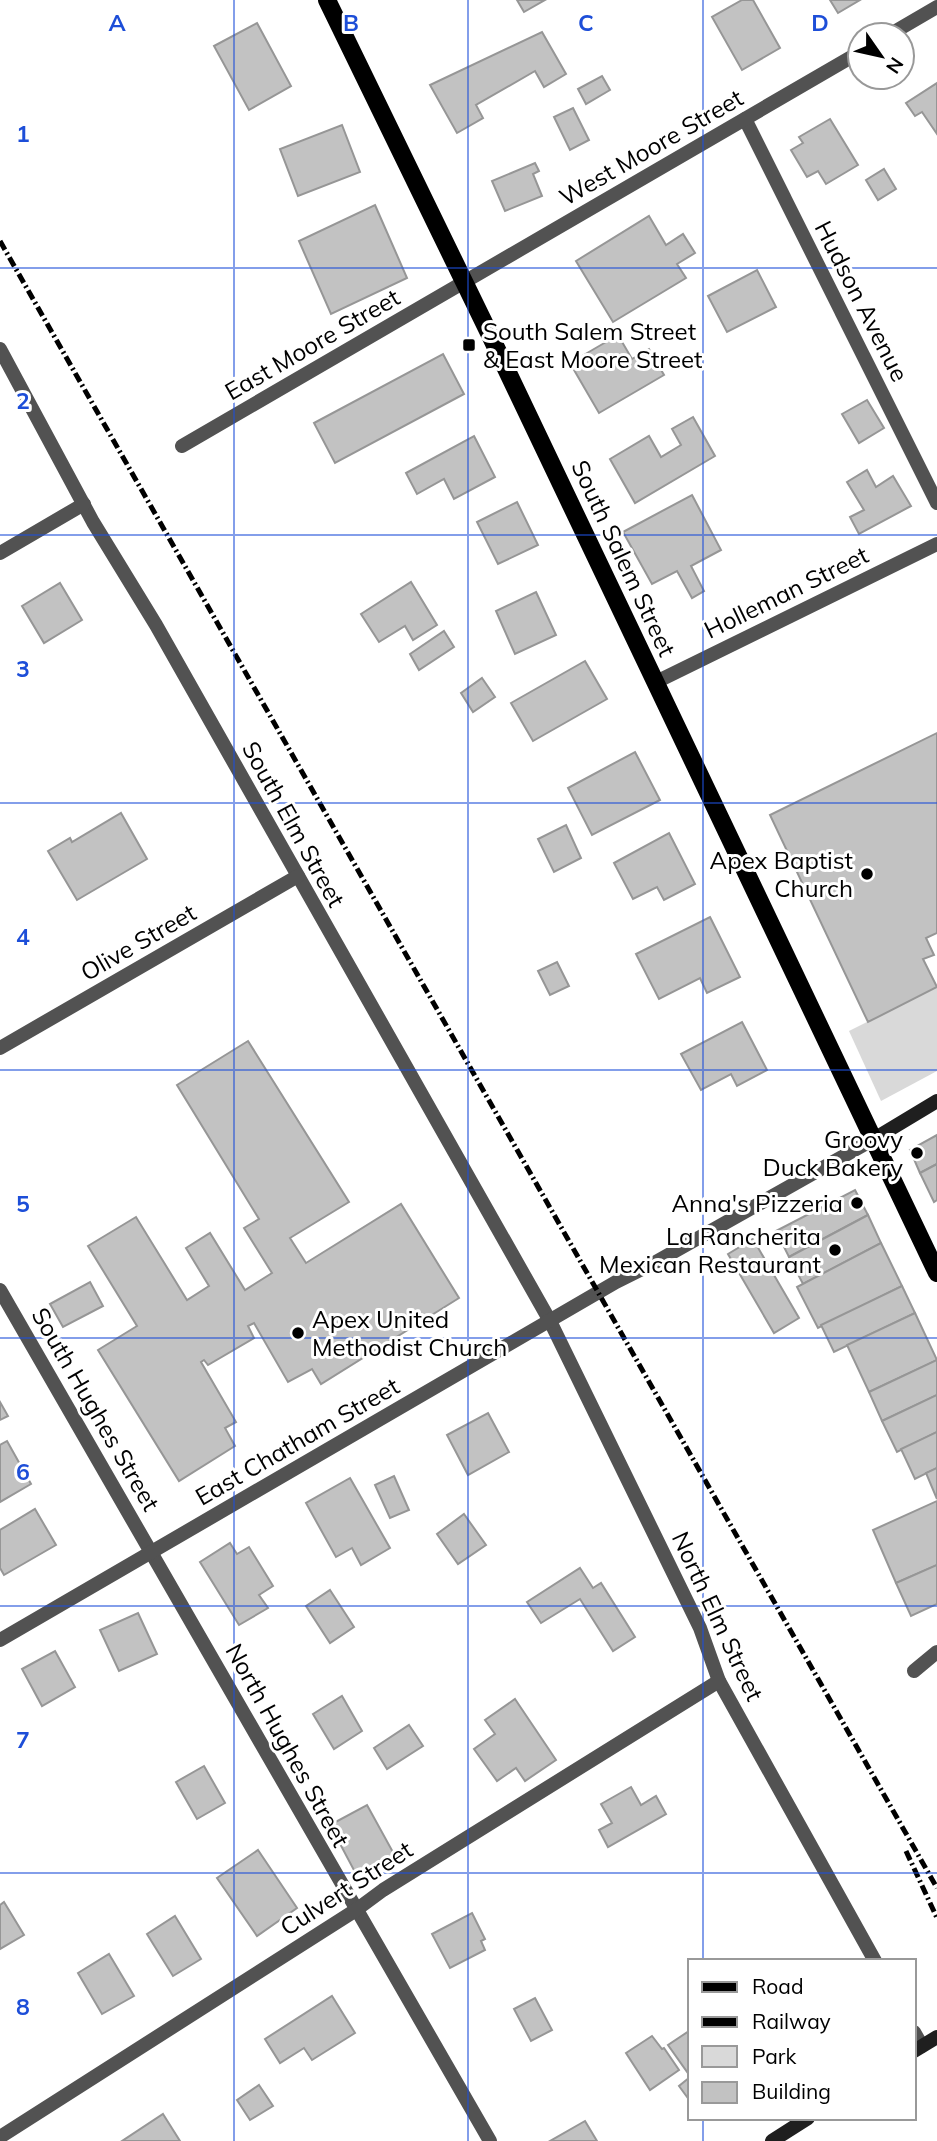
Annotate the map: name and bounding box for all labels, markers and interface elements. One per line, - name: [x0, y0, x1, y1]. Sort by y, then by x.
- text: A: [108, 8, 126, 37]
- text: B: [343, 8, 359, 37]
- text: C: [578, 8, 594, 37]
- text: D: [811, 8, 829, 37]
- north arrow: [846, 21, 916, 91]
- text: N: [881, 53, 909, 78]
- street label: West Moore Street: [554, 82, 748, 212]
- text: 1: [16, 119, 30, 148]
- street label: Hudson Avenue: [809, 216, 915, 386]
- street label: East Moore Street: [219, 282, 405, 406]
- place label: South Salem Street & East Moore Street: [483, 316, 702, 374]
- marker: South Salem Street & East Moore Street: [461, 337, 477, 353]
- text: 2: [16, 386, 30, 415]
- street label: South Salem Street: [565, 455, 683, 661]
- street label: Holleman Street: [699, 539, 873, 645]
- text: 3: [16, 654, 30, 683]
- street label: South Elm Street: [236, 736, 352, 912]
- place label: Apex Baptist Church: [710, 845, 853, 903]
- marker: Apex Baptist Church: [859, 866, 875, 882]
- street label: Olive Street: [75, 897, 201, 987]
- text: 4: [16, 922, 30, 951]
- place label: Groovy Duck Bakery: [763, 1124, 903, 1182]
- marker: Groovy Duck Bakery: [909, 1145, 925, 1161]
- place label: Anna's Pizzeria: [671, 1188, 843, 1218]
- text: 5: [16, 1189, 30, 1218]
- marker: Anna's Pizzeria: [849, 1195, 865, 1211]
- place label: La Rancherita Mexican Restaurant: [599, 1221, 821, 1279]
- marker: La Rancherita Mexican Restaurant: [827, 1242, 843, 1258]
- street label: South Hughes Street: [26, 1302, 166, 1516]
- place label: Apex United Methodist Church: [312, 1304, 507, 1362]
- marker: Apex United Methodist Church: [290, 1325, 306, 1341]
- street label: East Chatham Street: [190, 1370, 404, 1512]
- text: 6: [16, 1457, 30, 1486]
- street label: North Elm Street: [666, 1527, 770, 1705]
- street label: North Hughes Street: [220, 1638, 356, 1852]
- text: 7: [16, 1725, 30, 1754]
- street label: Culvert Street: [274, 1834, 418, 1942]
- legend: [688, 1959, 916, 2120]
- text: Road: [752, 1973, 803, 1999]
- text: 8: [16, 1992, 30, 2021]
- text: Railway: [752, 2008, 831, 2034]
- text: Park: [752, 2043, 796, 2069]
- text: Building: [752, 2078, 831, 2104]

